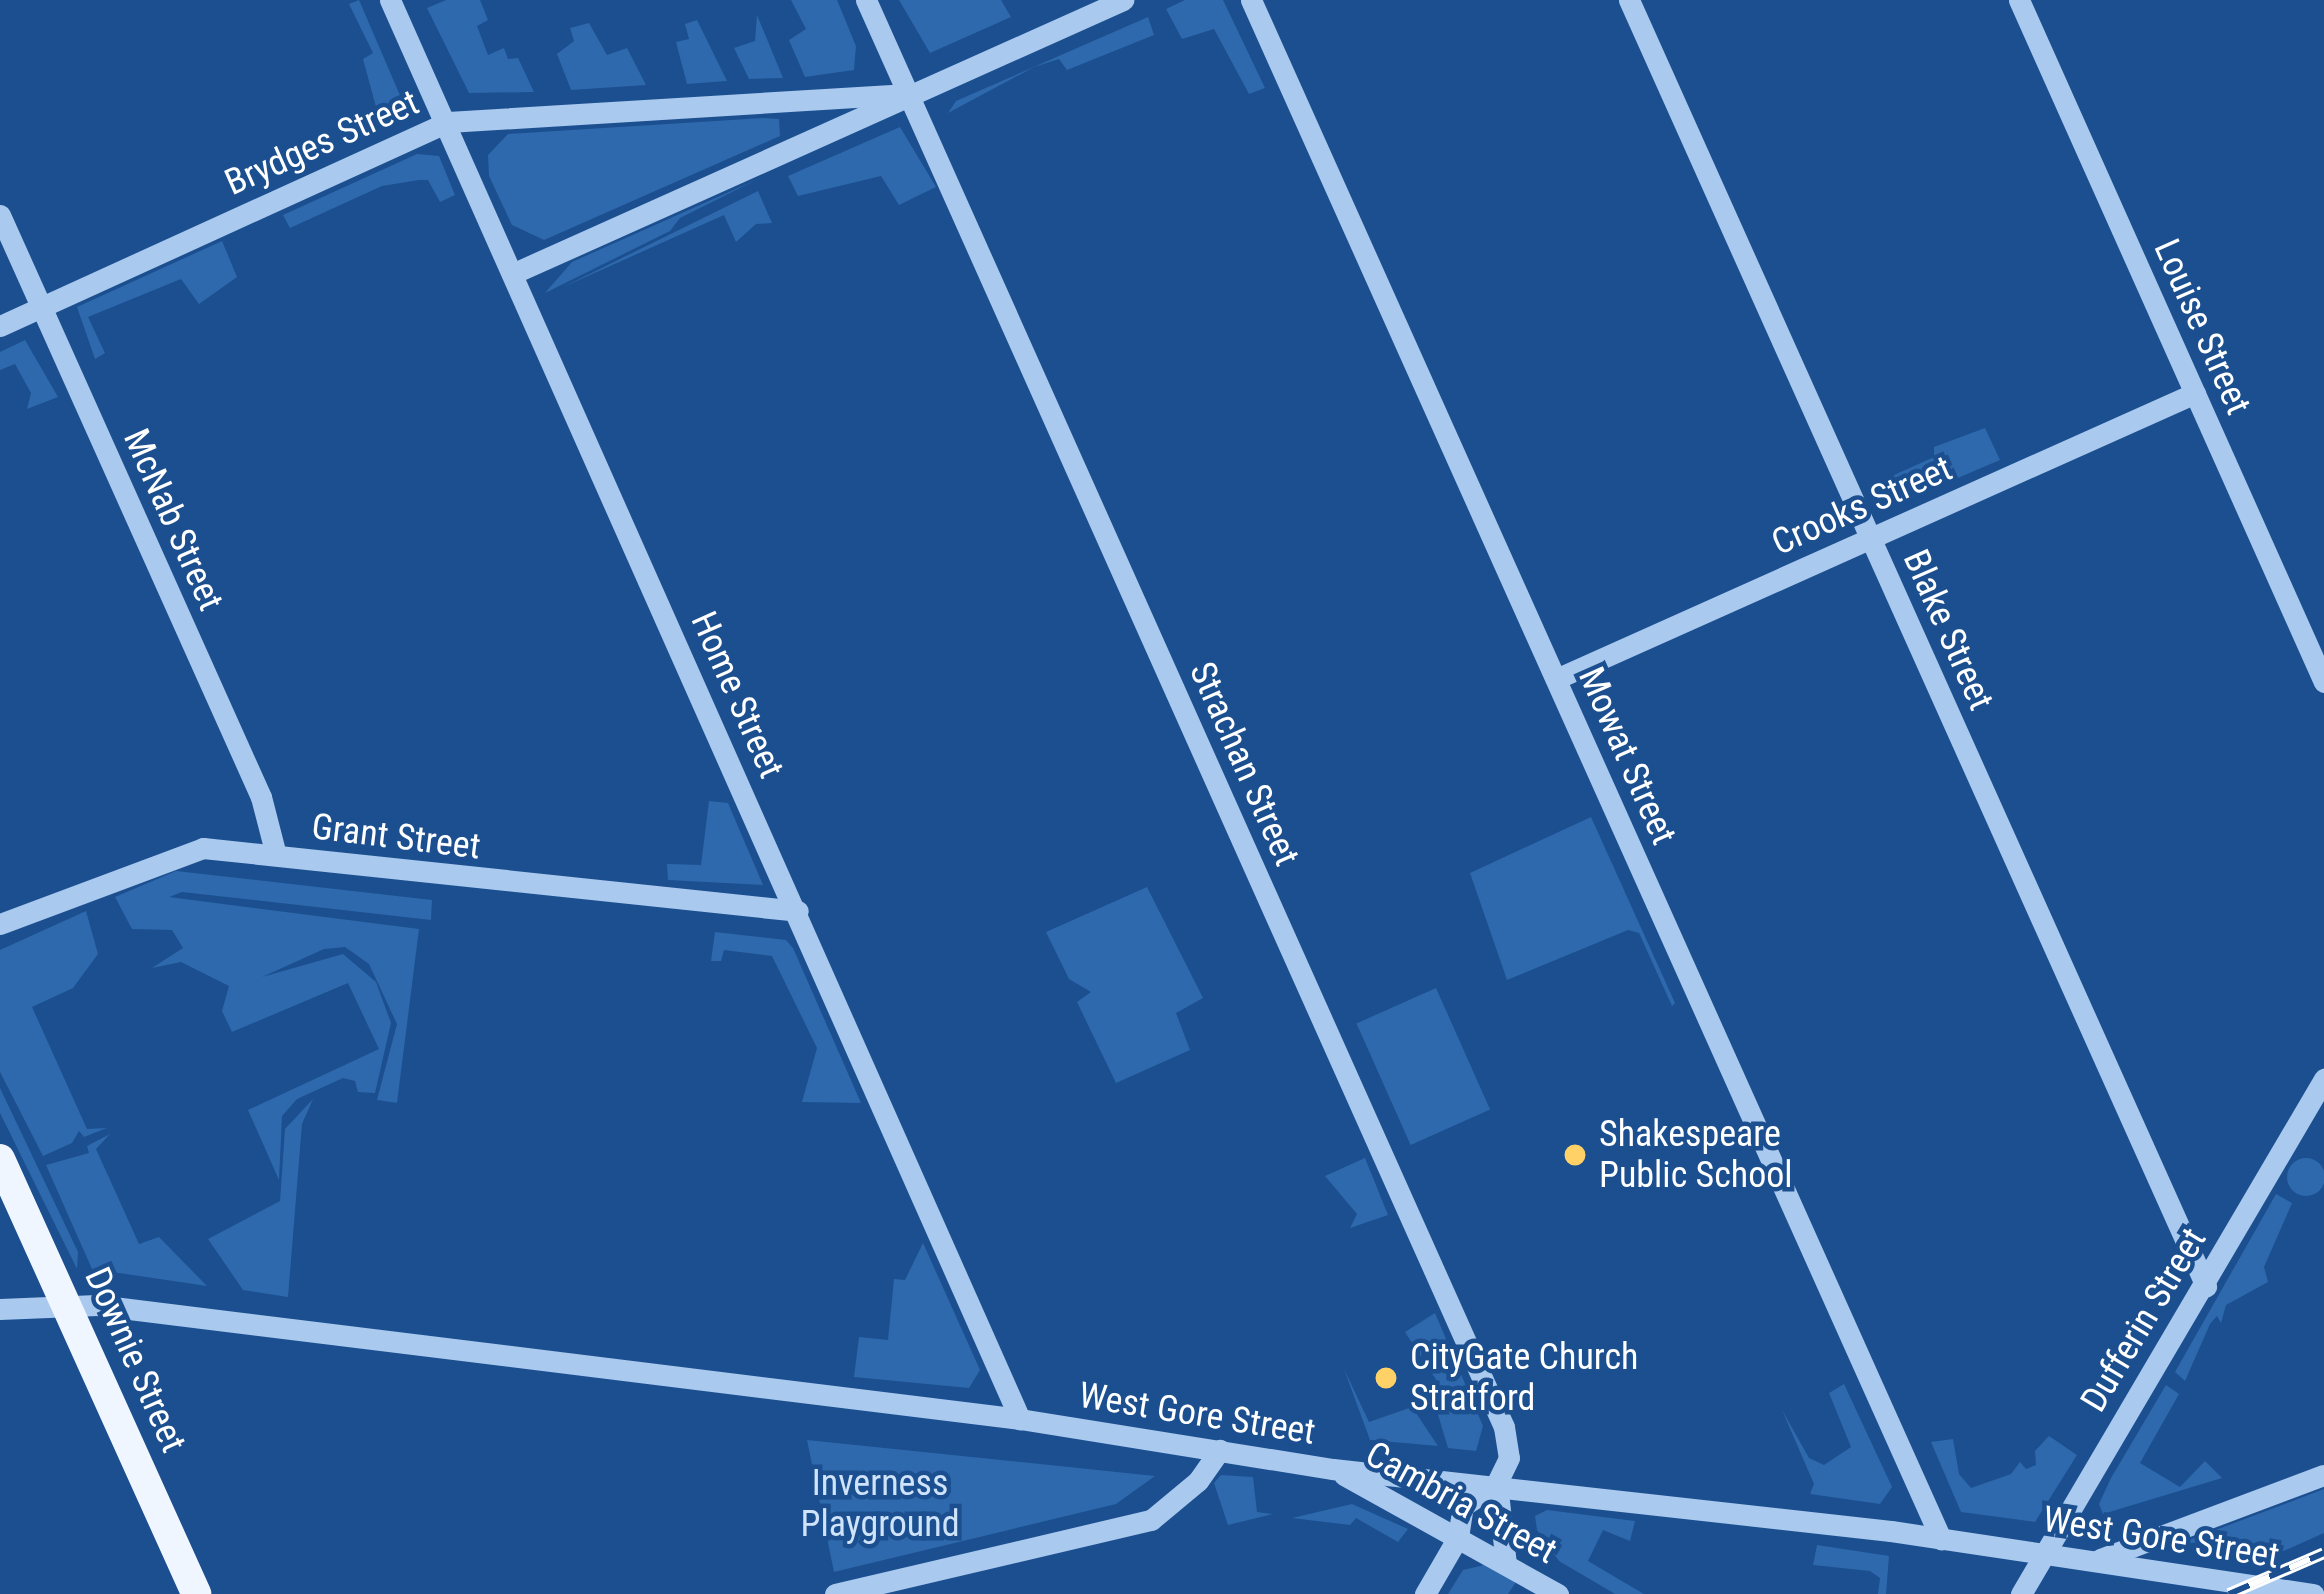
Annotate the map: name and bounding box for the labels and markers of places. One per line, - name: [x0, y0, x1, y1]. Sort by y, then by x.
- place label: Shakespeare Public School: [1599, 1112, 1793, 1197]
- marker: Shakespeare Public School: [1562, 1142, 1588, 1168]
- place label: CityGate Church Stratford: [1410, 1335, 1638, 1420]
- marker: CityGate Church Stratford: [1373, 1365, 1399, 1391]

